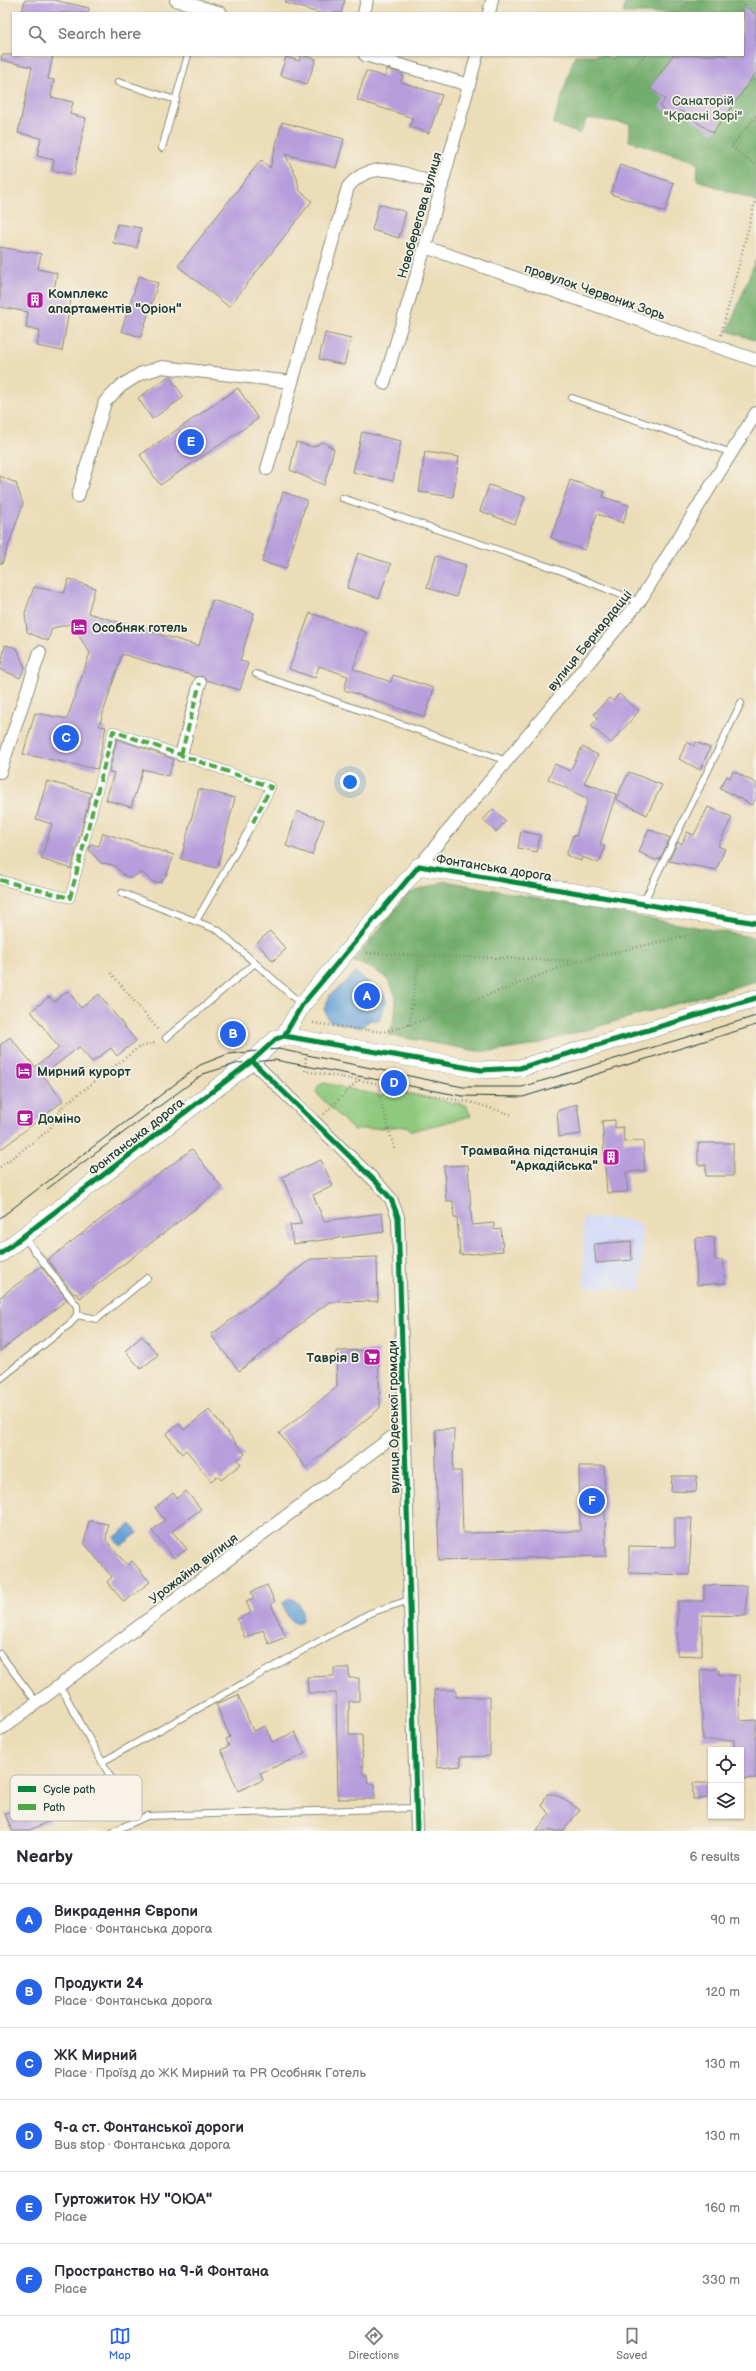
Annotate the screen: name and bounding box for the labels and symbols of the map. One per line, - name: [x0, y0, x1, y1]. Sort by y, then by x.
- park label: Санаторій "Красні Зорі": [664, 93, 742, 124]
- street label: Новоберегова вулиця: [394, 150, 446, 280]
- street label: провулок Червоних Зорь: [522, 260, 668, 324]
- place label: Комплекс апартаментів "Оріон": [48, 286, 182, 317]
- building icon: Комплекс апартаментів "Оріон": [25, 290, 45, 310]
- pin: E: [178, 427, 204, 457]
- street label: вулиця Бернардацці: [544, 587, 635, 694]
- hotel icon: Особняк готель: [69, 617, 89, 637]
- place label: Особняк готель: [92, 620, 188, 636]
- pin: C: [53, 723, 79, 753]
- your location: [340, 772, 360, 792]
- street label: Фонтанська дорога: [435, 851, 553, 885]
- pin: A: [354, 981, 380, 1011]
- pin: B: [220, 1019, 246, 1049]
- hotel icon: Мирний курорт: [14, 1061, 34, 1081]
- place label: Мирний курорт: [37, 1064, 131, 1080]
- pin: D: [381, 1068, 407, 1098]
- street label: Фонтанська дорога: [86, 1094, 188, 1179]
- cafe icon: Доміно: [15, 1108, 35, 1128]
- place label: Доміно: [38, 1111, 81, 1127]
- place label: Трамвайна підстанція "Аркадійська": [461, 1143, 598, 1174]
- building icon: Трамвайна підстанція "Аркадійська": [601, 1147, 621, 1167]
- street label: вулиця Одеської громади: [385, 1340, 403, 1494]
- supermarket icon: Таврія В: [362, 1347, 382, 1367]
- place label: Таврія В: [306, 1350, 359, 1366]
- pin: F: [579, 1486, 605, 1516]
- street label: Урожайна вулиця: [146, 1530, 241, 1607]
- legend: [10, 1775, 142, 1821]
- text: Cycle path: [43, 1783, 95, 1796]
- text: Path: [43, 1801, 65, 1814]

